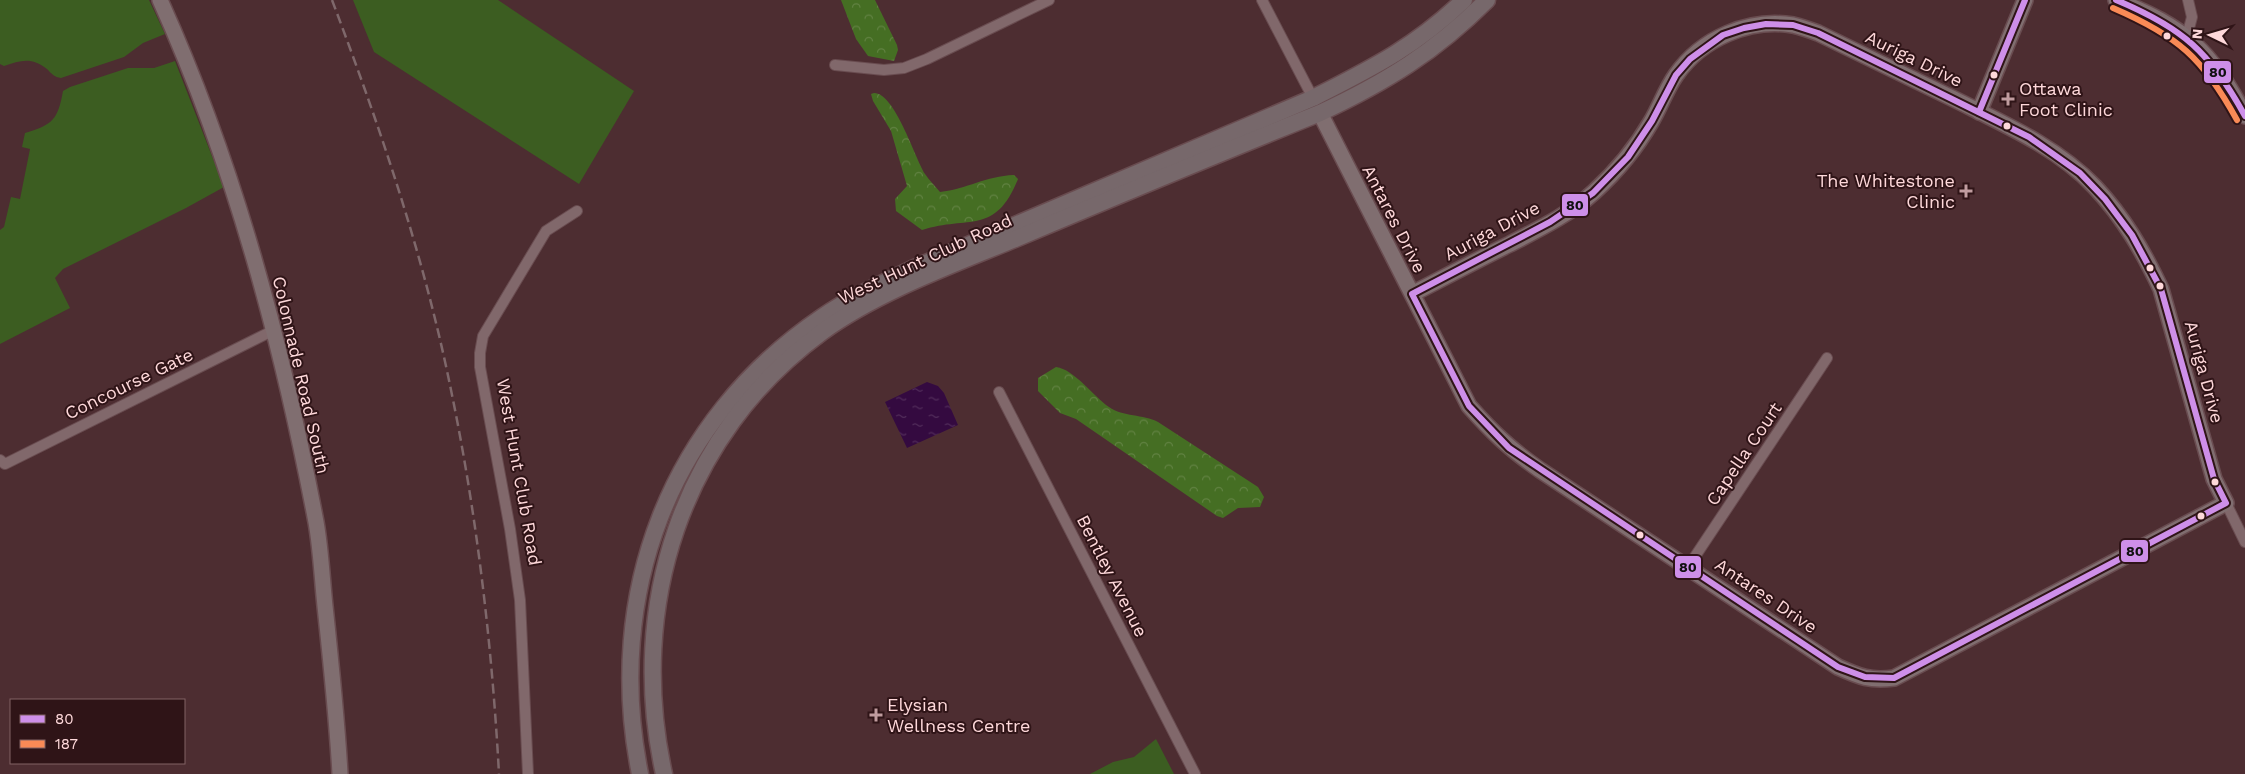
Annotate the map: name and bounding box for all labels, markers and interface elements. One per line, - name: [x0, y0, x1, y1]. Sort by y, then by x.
- north arrow: [2185, 10, 2235, 60]
- street label: Auriga Drive: [1862, 26, 1966, 91]
- text: N: [2189, 28, 2205, 40]
- unlabelled marker: [2162, 31, 2172, 41]
- line badge: 80: [2203, 60, 2232, 84]
- text: 80: [2209, 64, 2227, 80]
- unlabelled marker: [1989, 70, 1999, 80]
- place label: Ottawa Foot Clinic: [2019, 78, 2113, 120]
- marker: Ottawa Foot Clinic: [2001, 92, 2015, 106]
- unlabelled marker: [2002, 121, 2012, 131]
- street label: Antares Drive: [1358, 161, 1431, 276]
- place label: The Whitestone Clinic: [1817, 170, 1955, 212]
- marker: The Whitestone Clinic: [1959, 184, 1973, 198]
- line badge: 80: [1561, 193, 1589, 217]
- street label: Auriga Drive: [1440, 197, 1543, 265]
- text: 80: [1566, 197, 1584, 213]
- street label: West Hunt Club Road: [835, 209, 1015, 308]
- unlabelled marker: [2145, 263, 2155, 273]
- street label: Colonnade Road South: [269, 274, 334, 476]
- unlabelled marker: [2155, 281, 2165, 291]
- street label: Auriga Drive: [2181, 318, 2228, 425]
- street label: Concourse Gate: [61, 343, 196, 424]
- street label: West Hunt Club Road: [493, 377, 546, 567]
- street label: Capella Court: [1701, 398, 1786, 509]
- unlabelled marker: [2210, 477, 2220, 487]
- street label: Bentley Avenue: [1073, 511, 1152, 640]
- unlabelled marker: [2196, 511, 2206, 521]
- unlabelled marker: [1635, 530, 1645, 540]
- line badge: 80: [2120, 539, 2149, 563]
- text: 80: [2126, 543, 2144, 559]
- street label: Antares Drive: [1711, 554, 1821, 637]
- line badge: 80: [1674, 555, 1702, 579]
- text: 80: [1679, 559, 1697, 575]
- place label: Elysian Wellness Centre: [887, 694, 1030, 736]
- legend: [10, 699, 185, 764]
- marker: Elysian Wellness Centre: [869, 708, 883, 722]
- text: 80: [55, 710, 74, 728]
- text: 187: [55, 735, 78, 753]

